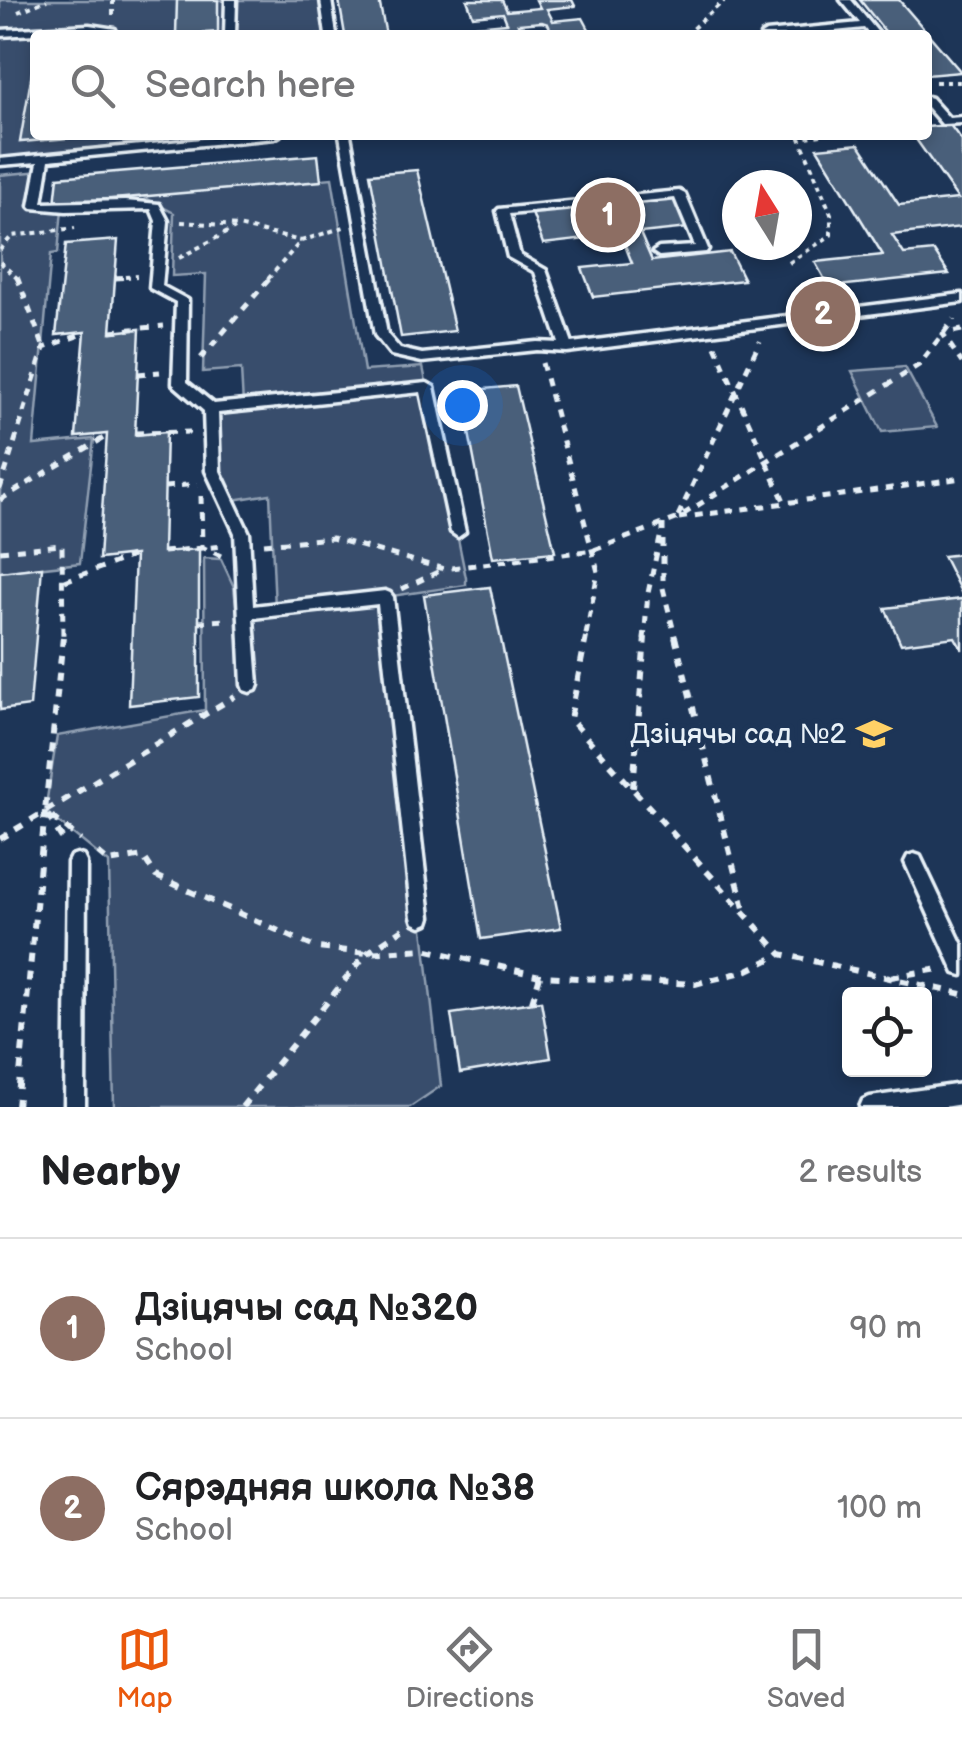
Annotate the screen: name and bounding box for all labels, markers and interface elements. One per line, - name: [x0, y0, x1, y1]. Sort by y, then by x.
- search box: [30, 30, 932, 140]
- icon: search: [65, 58, 120, 113]
- text: Search here: [145, 63, 356, 108]
- north arrow: [722, 170, 812, 260]
- pin: 1: [576, 178, 640, 252]
- pin: 2: [790, 276, 856, 352]
- your location: [437, 380, 488, 431]
- school or university icon: Дзіцячы сад №2: [855, 715, 893, 753]
- place label: Дзіцячы сад №2: [630, 718, 846, 751]
- map controls: [842, 987, 932, 1077]
- button: locate: [842, 987, 932, 1077]
- text: Nearby: [40, 1147, 180, 1198]
- text: 2 results: [798, 1153, 922, 1192]
- text: Дзіцячы сад №320: [135, 1286, 478, 1331]
- text: 1: [66, 1309, 79, 1348]
- text: 90 m: [850, 1309, 922, 1348]
- text: School: [135, 1331, 233, 1370]
- text: Сярэдняя школа №38: [135, 1466, 535, 1511]
- text: 2: [63, 1489, 82, 1528]
- text: 100 m: [837, 1489, 922, 1528]
- text: School: [135, 1511, 233, 1550]
- tab: Map: [116, 1622, 173, 1715]
- tab: Directions: [405, 1622, 534, 1715]
- tab: Saved: [767, 1622, 846, 1715]

